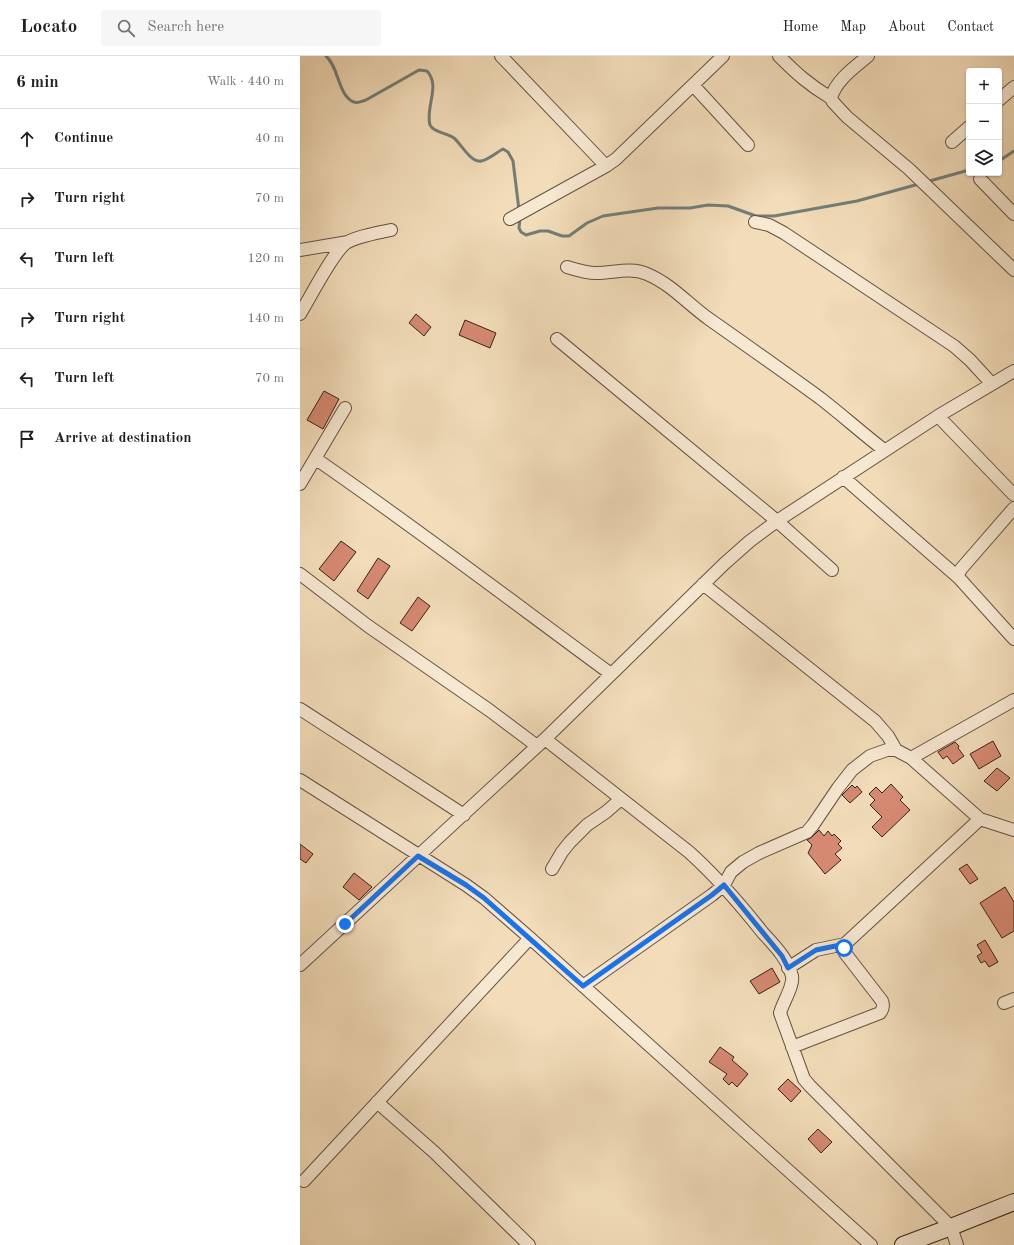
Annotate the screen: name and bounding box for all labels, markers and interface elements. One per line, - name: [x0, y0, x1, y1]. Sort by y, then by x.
- search box: [101, 10, 381, 46]
- icon: search: [115, 17, 137, 39]
- text: Locato: [20, 18, 77, 37]
- text: Search here: [147, 20, 224, 35]
- text: Home: [783, 20, 818, 34]
- text: Map: [840, 20, 866, 34]
- text: About: [888, 20, 925, 34]
- text: Contact: [947, 20, 994, 34]
- map controls: [966, 68, 1002, 176]
- button: +: [966, 68, 1002, 104]
- text: 6 min: [16, 74, 59, 91]
- text: Walk · 440 m: [207, 75, 284, 88]
- button: −: [966, 104, 1002, 140]
- icon: ahead: [16, 128, 38, 150]
- text: Continue: [54, 131, 113, 146]
- text: 40 m: [255, 132, 284, 145]
- button: layers: [966, 140, 1002, 176]
- icon: right: [16, 188, 38, 210]
- text: Turn right: [54, 191, 125, 206]
- text: 70 m: [255, 192, 284, 205]
- icon: left: [16, 248, 38, 270]
- text: Turn left: [54, 251, 114, 266]
- text: 120 m: [247, 252, 284, 265]
- icon: right: [16, 308, 38, 330]
- text: Turn right: [54, 311, 125, 326]
- text: 140 m: [247, 312, 284, 325]
- icon: left: [16, 368, 38, 390]
- text: Turn left: [54, 371, 114, 386]
- text: 70 m: [255, 372, 284, 385]
- icon: arrive: [16, 428, 38, 450]
- text: Arrive at destination: [54, 431, 192, 446]
- route end: [336, 915, 354, 933]
- route start: [835, 939, 853, 957]

